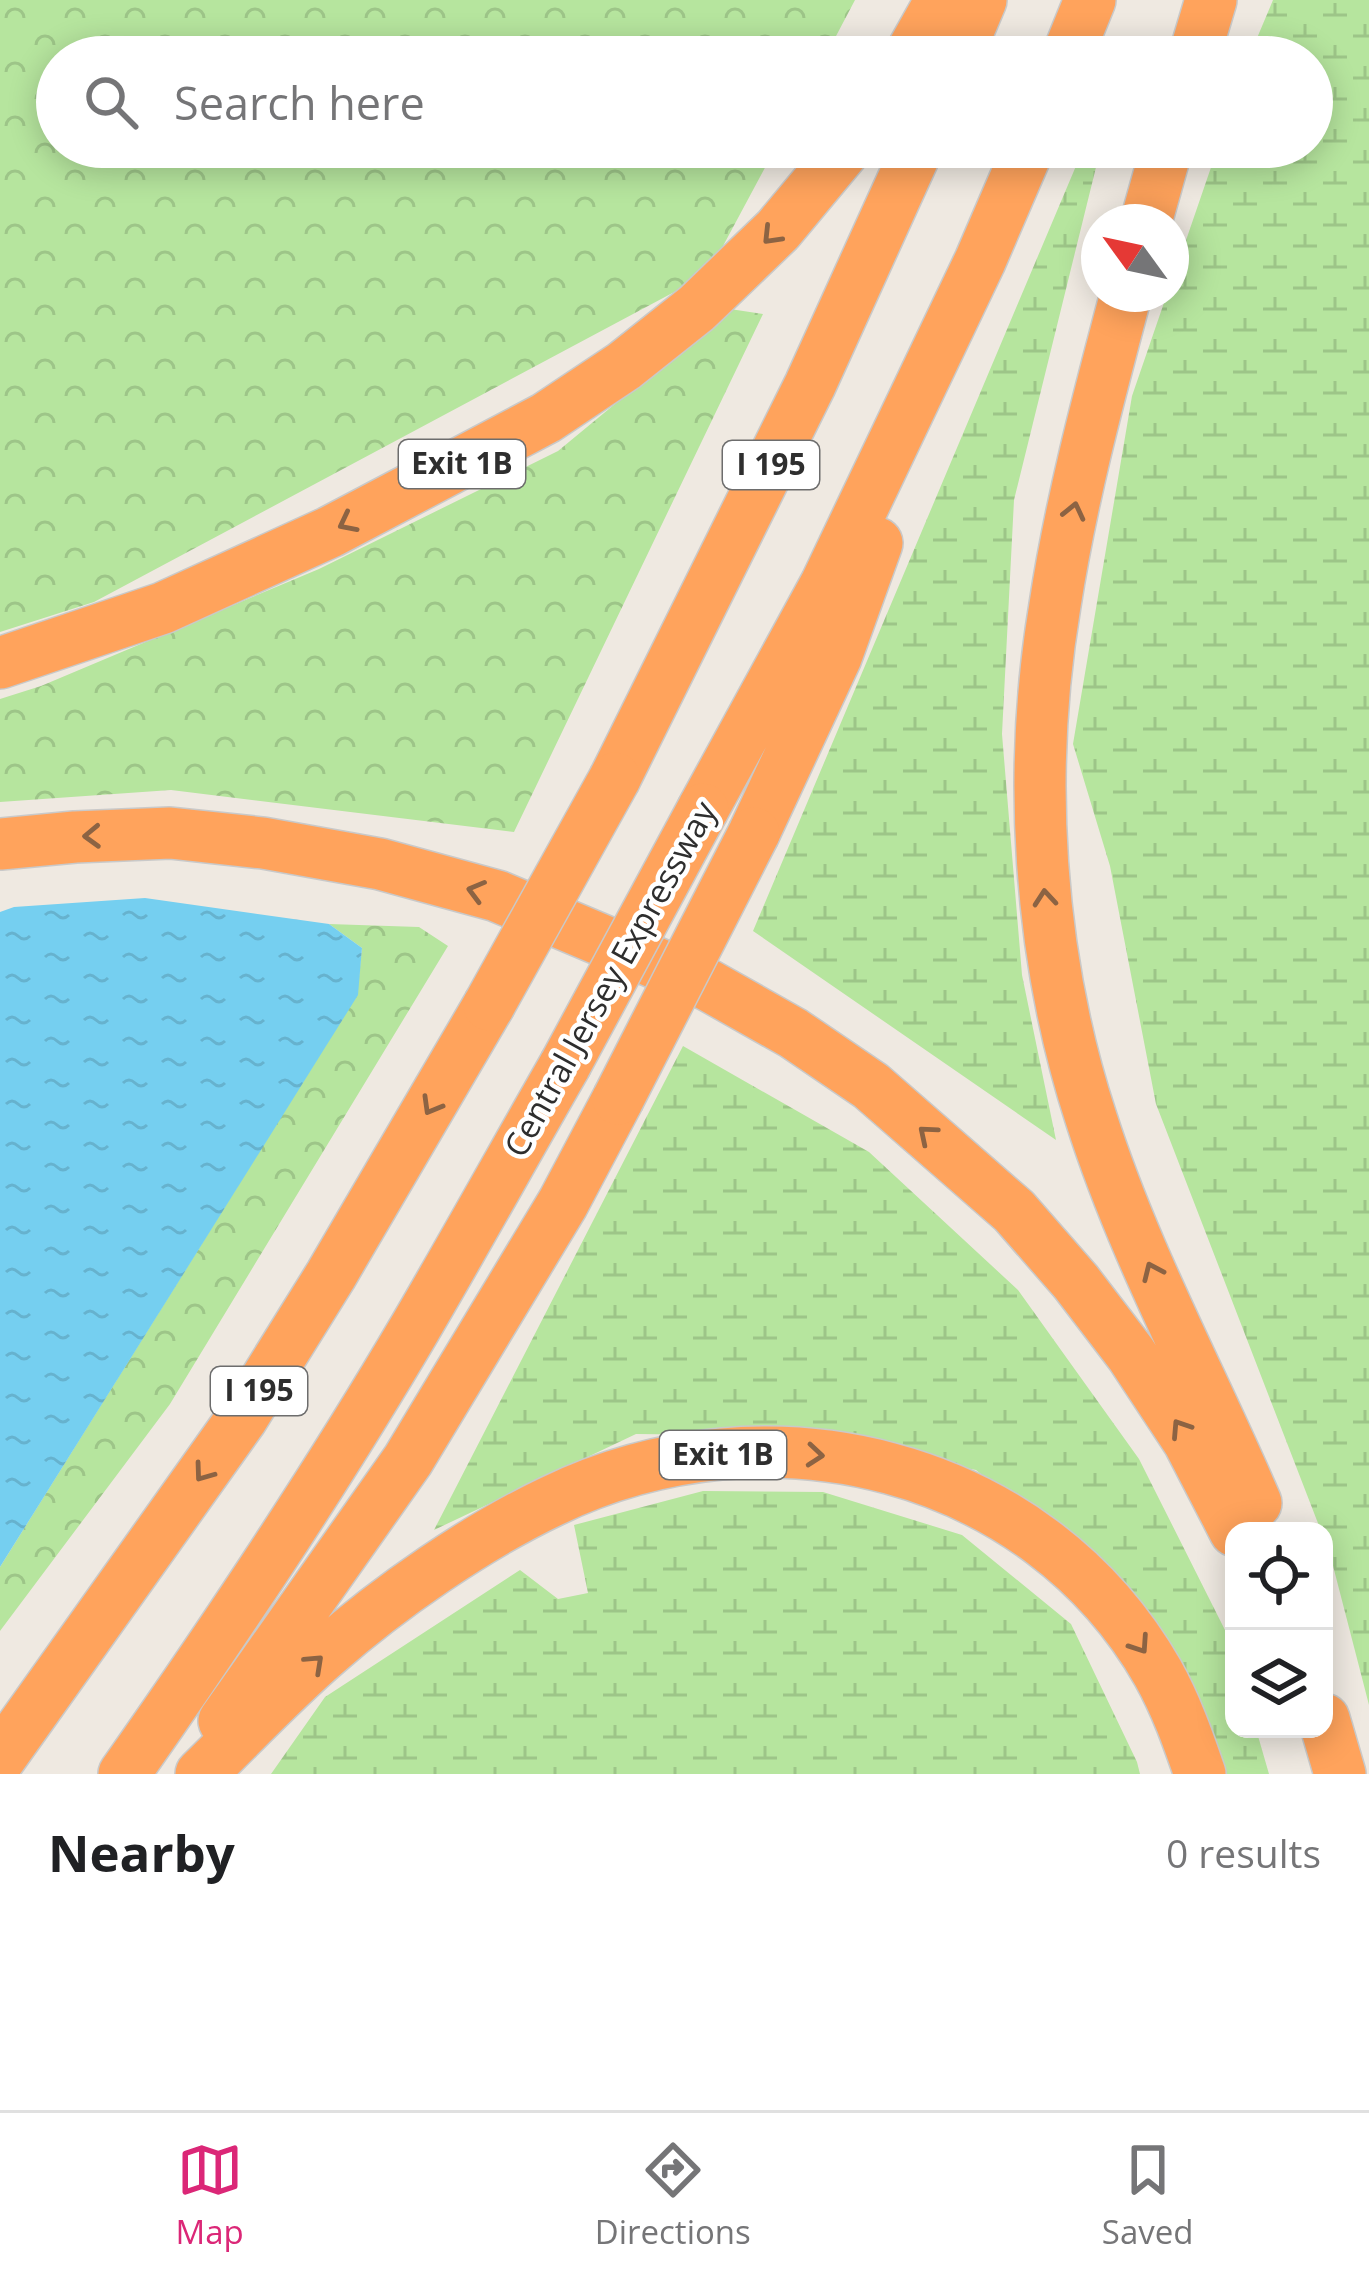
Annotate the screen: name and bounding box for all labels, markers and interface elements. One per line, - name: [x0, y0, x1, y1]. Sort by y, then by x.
- search box: [36, 36, 1333, 168]
- icon: search: [78, 69, 144, 135]
- text: Search here: [174, 72, 425, 133]
- north arrow: [1081, 204, 1189, 312]
- one-way arrow: [764, 222, 786, 244]
- road number: Exit 1B: [399, 440, 525, 488]
- road number: I 195: [723, 441, 819, 489]
- one-way arrow: [1060, 501, 1085, 521]
- one-way arrow: [338, 509, 359, 533]
- street label: Central Jersey Expressway: [493, 793, 726, 1165]
- one-way arrow: [82, 823, 101, 849]
- one-way arrow: [466, 880, 487, 905]
- one-way arrow: [1033, 888, 1058, 907]
- one-way arrow: [423, 1093, 446, 1115]
- one-way arrow: [919, 1126, 941, 1148]
- one-way arrow: [1143, 1262, 1167, 1283]
- road number: I 195: [211, 1367, 307, 1415]
- one-way arrow: [1171, 1419, 1194, 1441]
- road number: Exit 1B: [660, 1431, 786, 1479]
- one-way arrow: [805, 1442, 824, 1467]
- one-way arrow: [195, 1460, 217, 1482]
- map controls: [1225, 1522, 1333, 1738]
- button: locate: [1225, 1522, 1333, 1630]
- button: layers: [1225, 1630, 1333, 1738]
- one-way arrow: [1125, 1632, 1147, 1654]
- one-way arrow: [302, 1656, 323, 1678]
- text: Nearby: [48, 1817, 235, 1887]
- text: 0 results: [1166, 1826, 1321, 1879]
- tab: Map: [176, 2137, 244, 2254]
- tab: Directions: [595, 2137, 751, 2254]
- tab: Saved: [1102, 2137, 1193, 2254]

